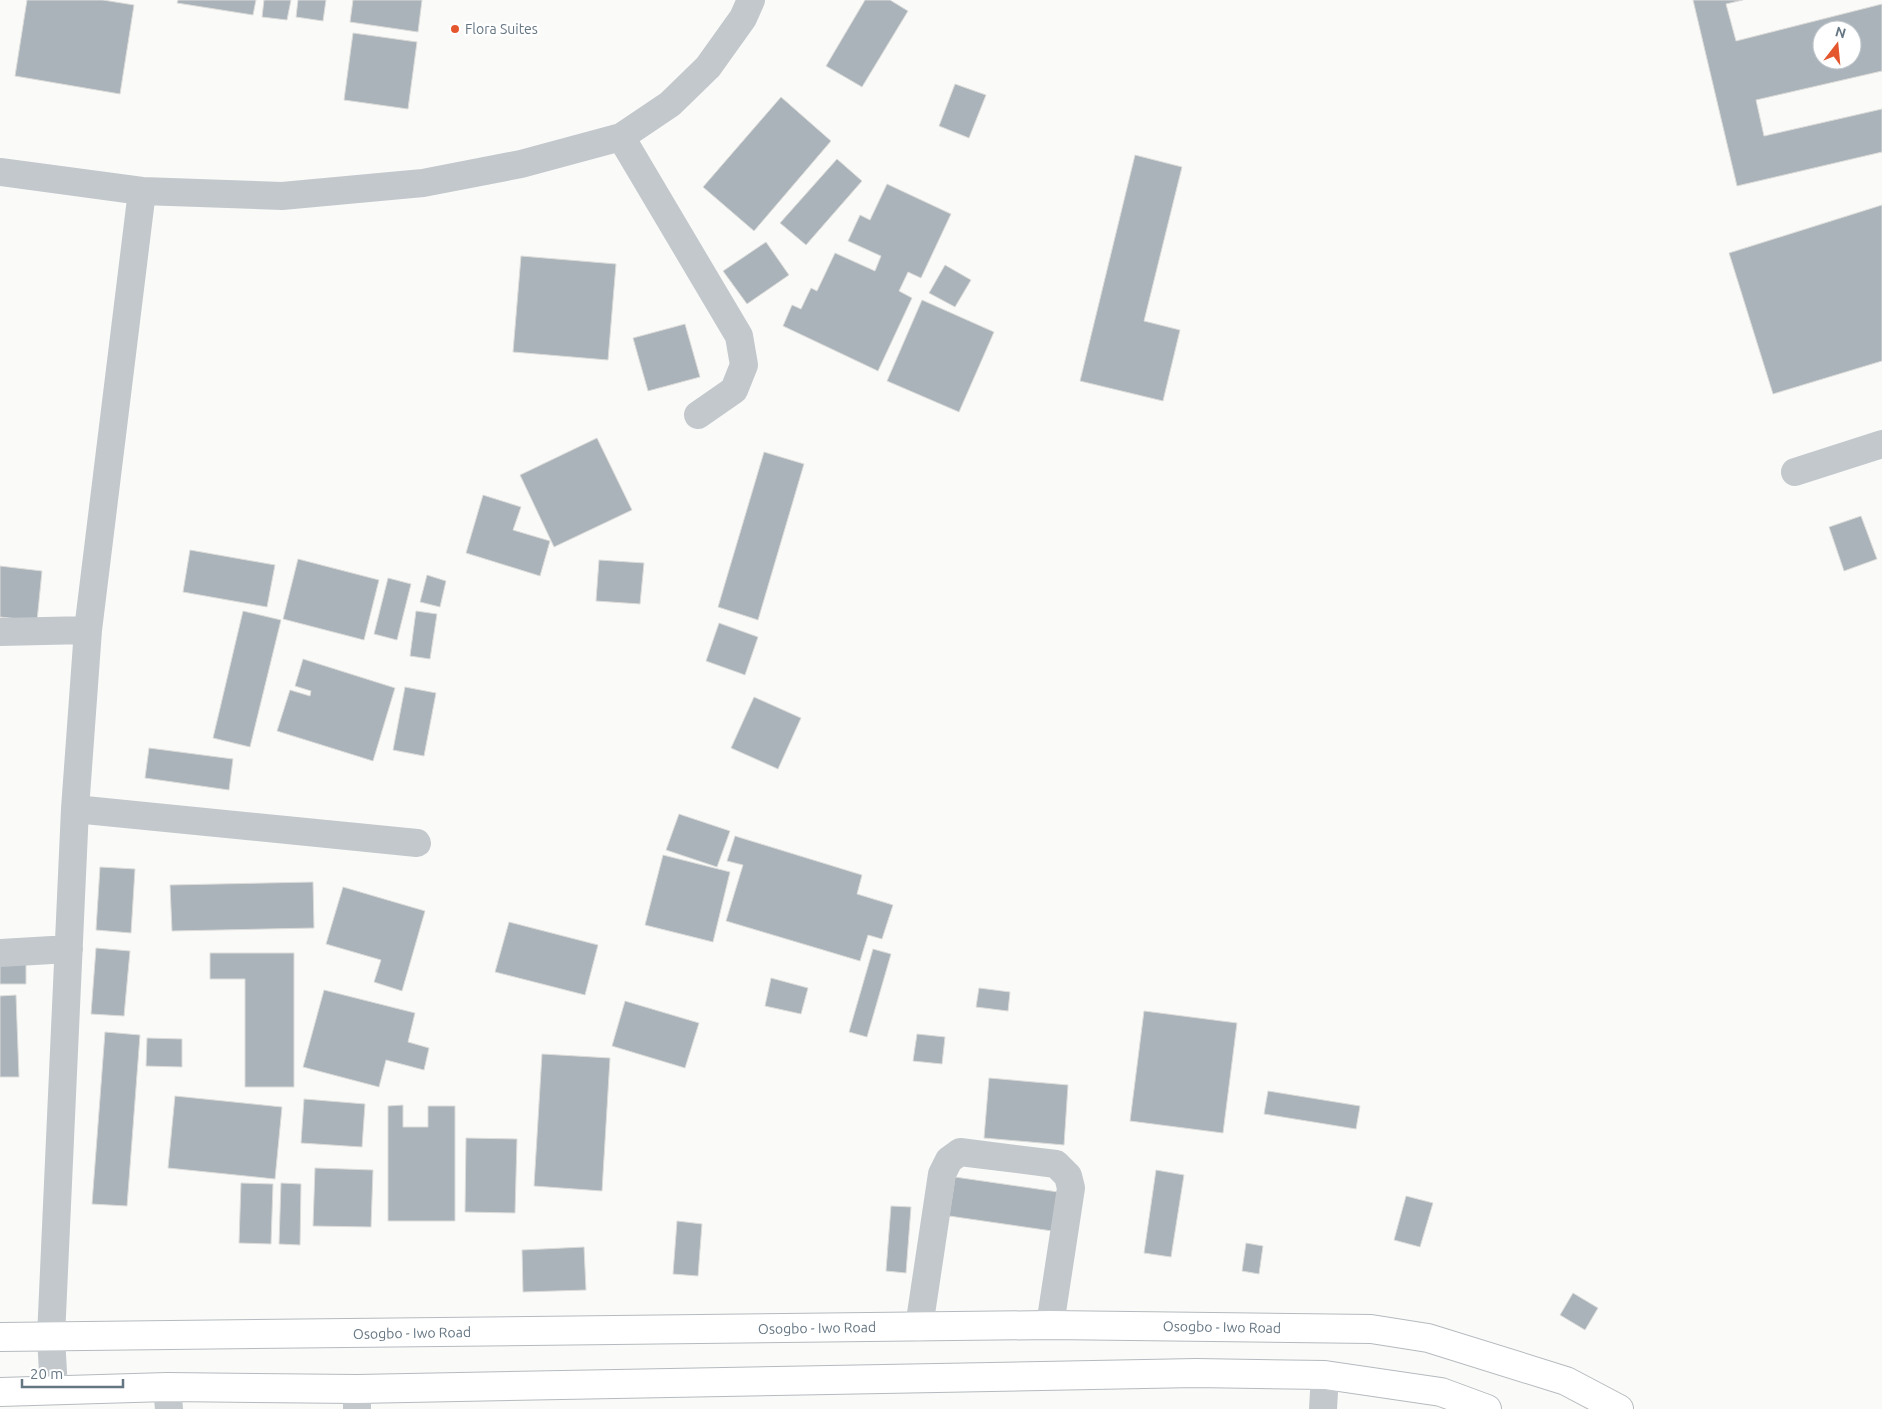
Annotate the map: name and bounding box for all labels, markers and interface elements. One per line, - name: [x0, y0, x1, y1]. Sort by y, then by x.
- north arrow: [1812, 20, 1862, 70]
- place label: Flora Suites: [465, 21, 538, 37]
- marker: Flora Suites: [449, 23, 461, 35]
- text: N: [1833, 23, 1848, 42]
- street label: Osogbo - Iwo Road: [1163, 1318, 1281, 1336]
- street label: Osogbo - Iwo Road: [758, 1319, 876, 1337]
- street label: Osogbo - Iwo Road: [353, 1324, 471, 1342]
- scale bar: [22, 1356, 124, 1388]
- text: 20 m: [30, 1365, 63, 1382]

